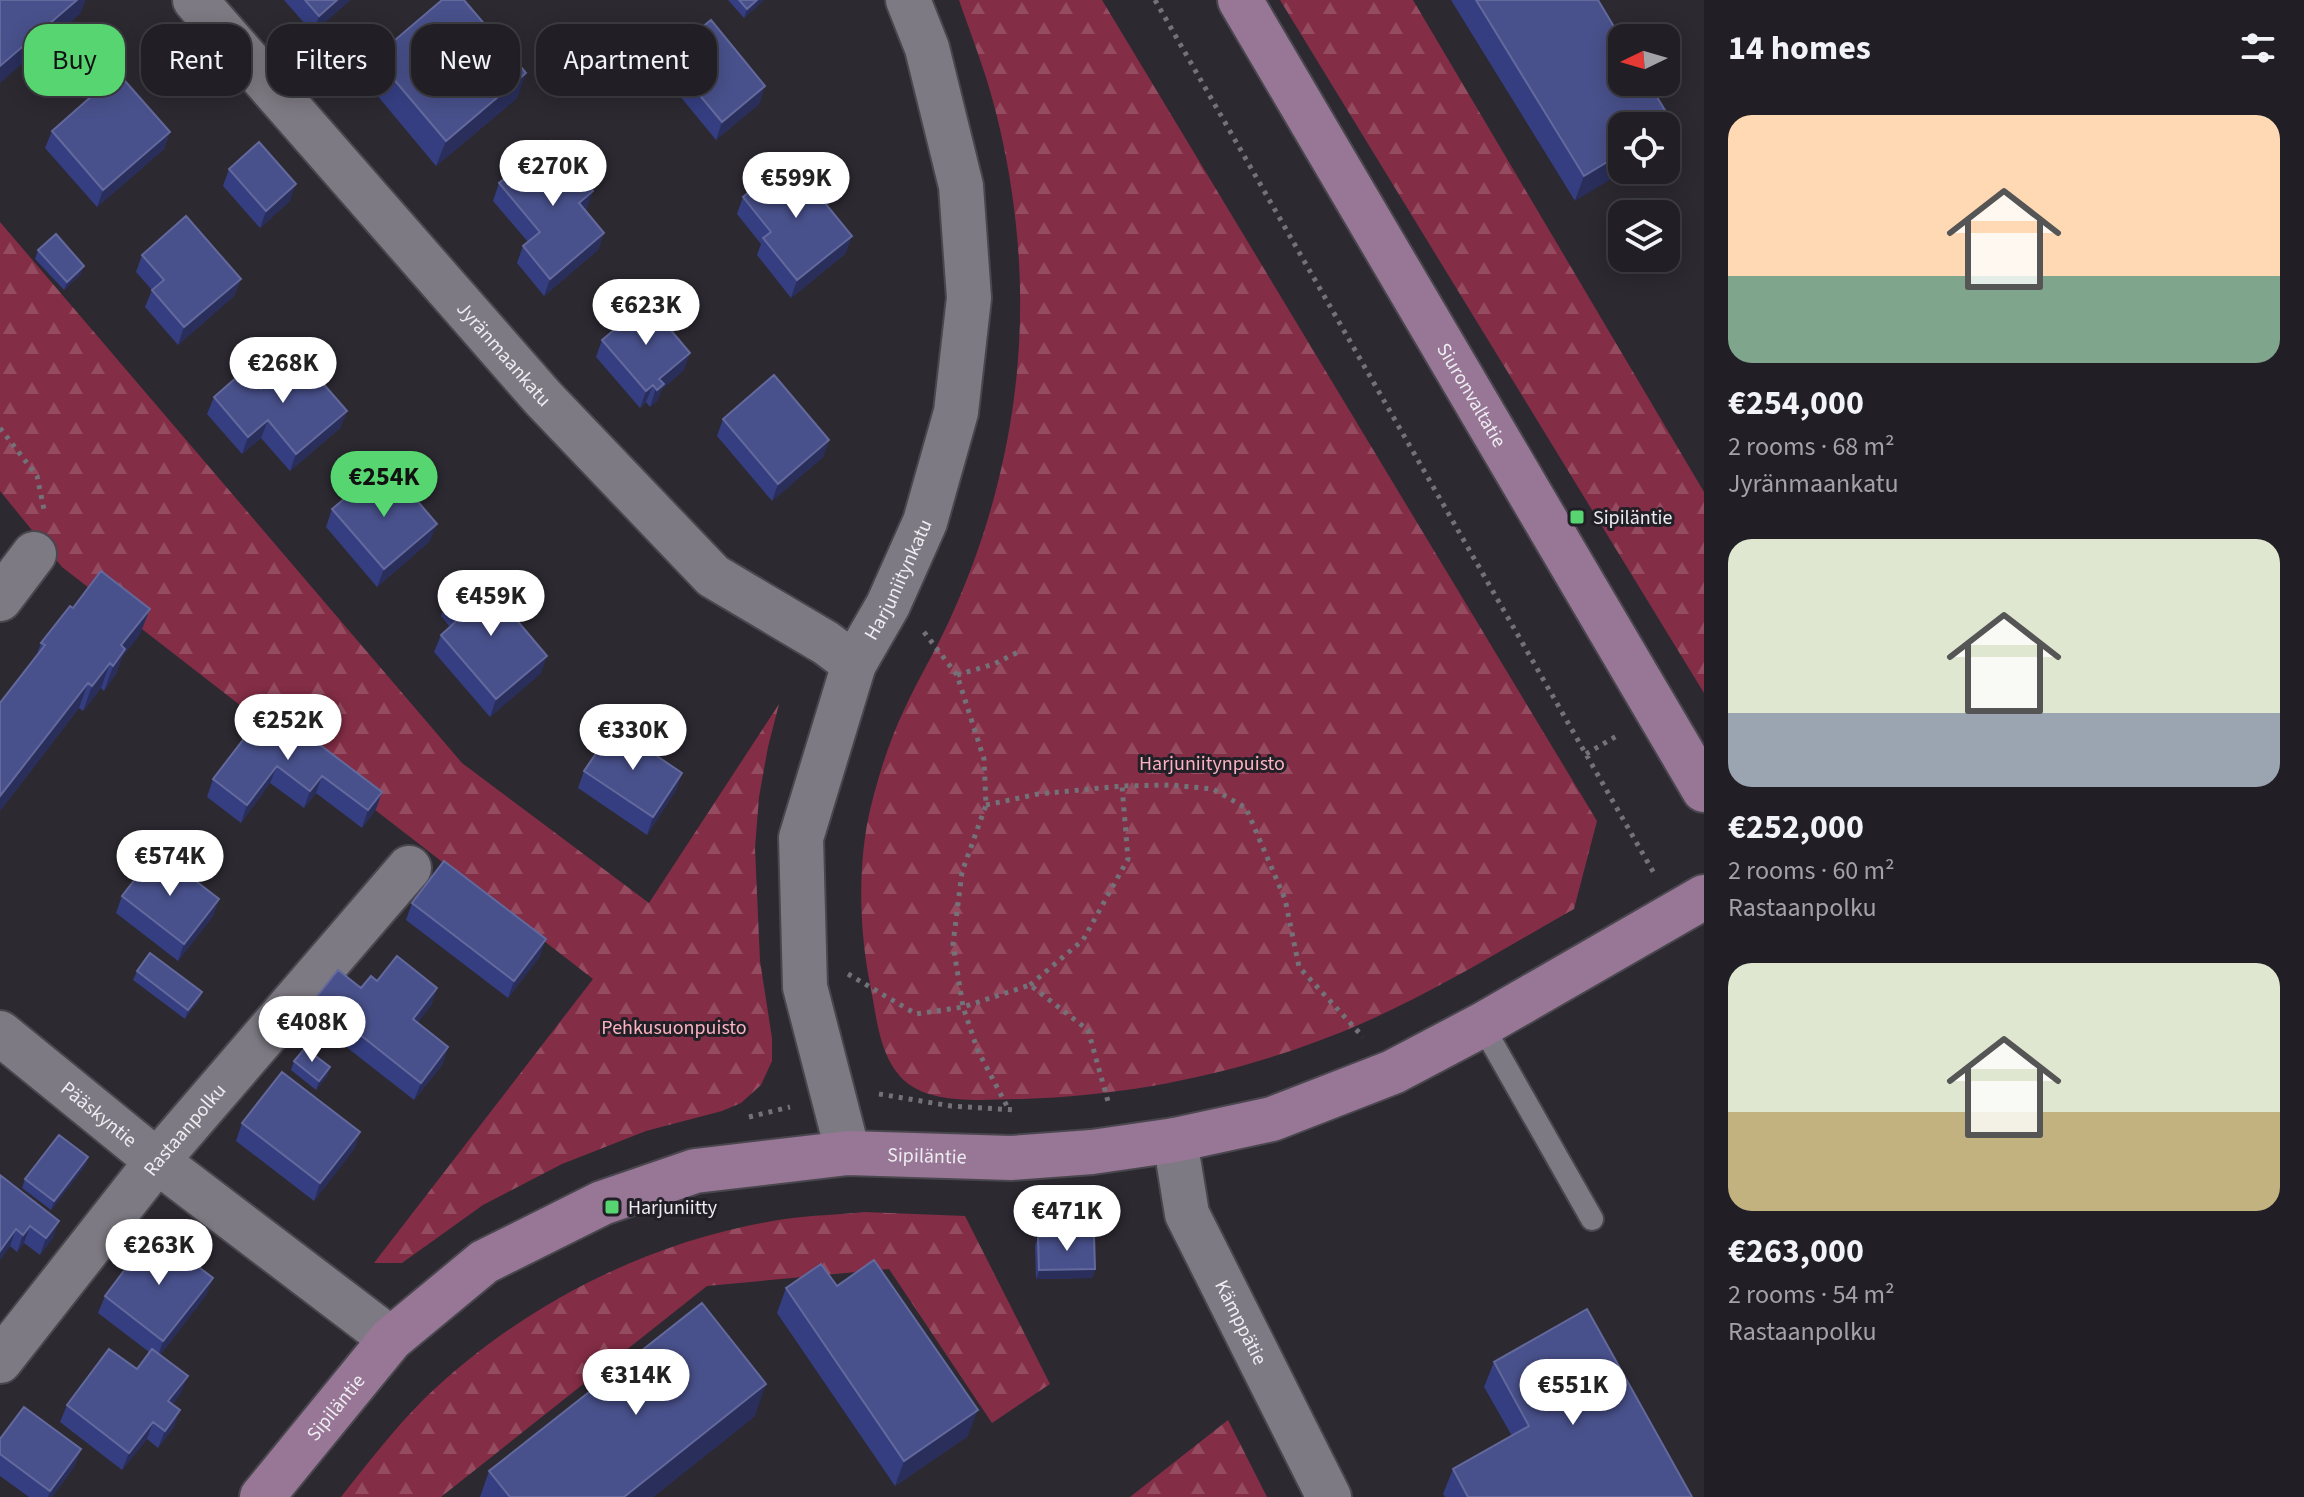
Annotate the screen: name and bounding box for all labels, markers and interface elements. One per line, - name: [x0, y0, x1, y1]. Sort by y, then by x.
- chip: Buy: [24, 24, 125, 96]
- chip: Rent: [141, 24, 251, 96]
- chip: Filters: [267, 24, 395, 96]
- chip: New: [411, 24, 520, 96]
- chip: Apartment: [536, 24, 717, 96]
- north arrow: [1608, 24, 1680, 96]
- map controls: [1608, 24, 1680, 272]
- text: 14 homes: [1728, 24, 1871, 73]
- icon: filters: [2236, 26, 2280, 70]
- button: locate: [1608, 112, 1680, 184]
- pin: €270K: [497, 140, 609, 208]
- text: €270K: [518, 147, 588, 184]
- pin: €599K: [740, 152, 852, 220]
- text: €599K: [761, 159, 831, 196]
- icon: home: [1932, 167, 2076, 311]
- button: layers: [1608, 200, 1680, 272]
- pin: €623K: [590, 279, 702, 347]
- text: €623K: [611, 286, 681, 323]
- street label: Jyränmaankatu: [450, 296, 557, 413]
- pin: €268K: [227, 337, 339, 405]
- street label: Siuronvaltatie: [1429, 338, 1513, 453]
- text: €268K: [248, 344, 318, 381]
- text: €254,000: [1728, 379, 1864, 428]
- text: 2 rooms · 68 m²: [1728, 428, 1895, 465]
- pin: €254K: [328, 451, 440, 519]
- text: €254K: [349, 458, 419, 495]
- text: Jyränmaankatu: [1728, 465, 1899, 502]
- place label: Sipiläntie: [1593, 504, 1672, 532]
- marker: Sipiläntie: [1568, 508, 1586, 526]
- street label: Harjuniitynkatu: [858, 515, 940, 645]
- pin: €459K: [435, 570, 547, 638]
- text: €459K: [456, 577, 526, 614]
- icon: home: [1932, 591, 2076, 735]
- pin: €252K: [232, 694, 344, 762]
- text: €252K: [253, 701, 323, 738]
- pin: €330K: [577, 704, 689, 772]
- text: €330K: [598, 711, 668, 748]
- park label: Harjuniitynpuisto: [1139, 750, 1285, 778]
- text: €252,000: [1728, 803, 1864, 852]
- pin: €574K: [114, 830, 226, 898]
- text: €574K: [135, 837, 205, 874]
- text: 2 rooms · 60 m²: [1728, 852, 1895, 889]
- text: Rastaanpolku: [1728, 889, 1877, 926]
- pin: €408K: [256, 996, 368, 1064]
- text: €408K: [277, 1003, 347, 1040]
- park label: Pehkusuonpuisto: [601, 1014, 747, 1042]
- icon: home: [1932, 1015, 2076, 1159]
- street label: Pääskyntie: [55, 1075, 143, 1154]
- street label: Rastaanpolku: [137, 1077, 233, 1182]
- street label: Sipiläntie: [887, 1141, 967, 1172]
- pin: €471K: [1011, 1185, 1123, 1253]
- text: €471K: [1032, 1192, 1102, 1229]
- place label: Harjuniitty: [628, 1194, 718, 1222]
- marker: Harjuniitty: [603, 1198, 621, 1216]
- pin: €263K: [103, 1219, 215, 1287]
- text: €263K: [124, 1226, 194, 1263]
- text: €263,000: [1728, 1227, 1864, 1276]
- street label: Kämppätie: [1207, 1275, 1273, 1370]
- text: 2 rooms · 54 m²: [1728, 1276, 1895, 1313]
- text: Rastaanpolku: [1728, 1313, 1877, 1350]
- pin: €314K: [580, 1349, 692, 1417]
- text: €314K: [601, 1356, 671, 1393]
- pin: €551K: [1517, 1359, 1629, 1427]
- text: €551K: [1538, 1366, 1608, 1403]
- street label: Sipiläntie: [300, 1368, 372, 1447]

